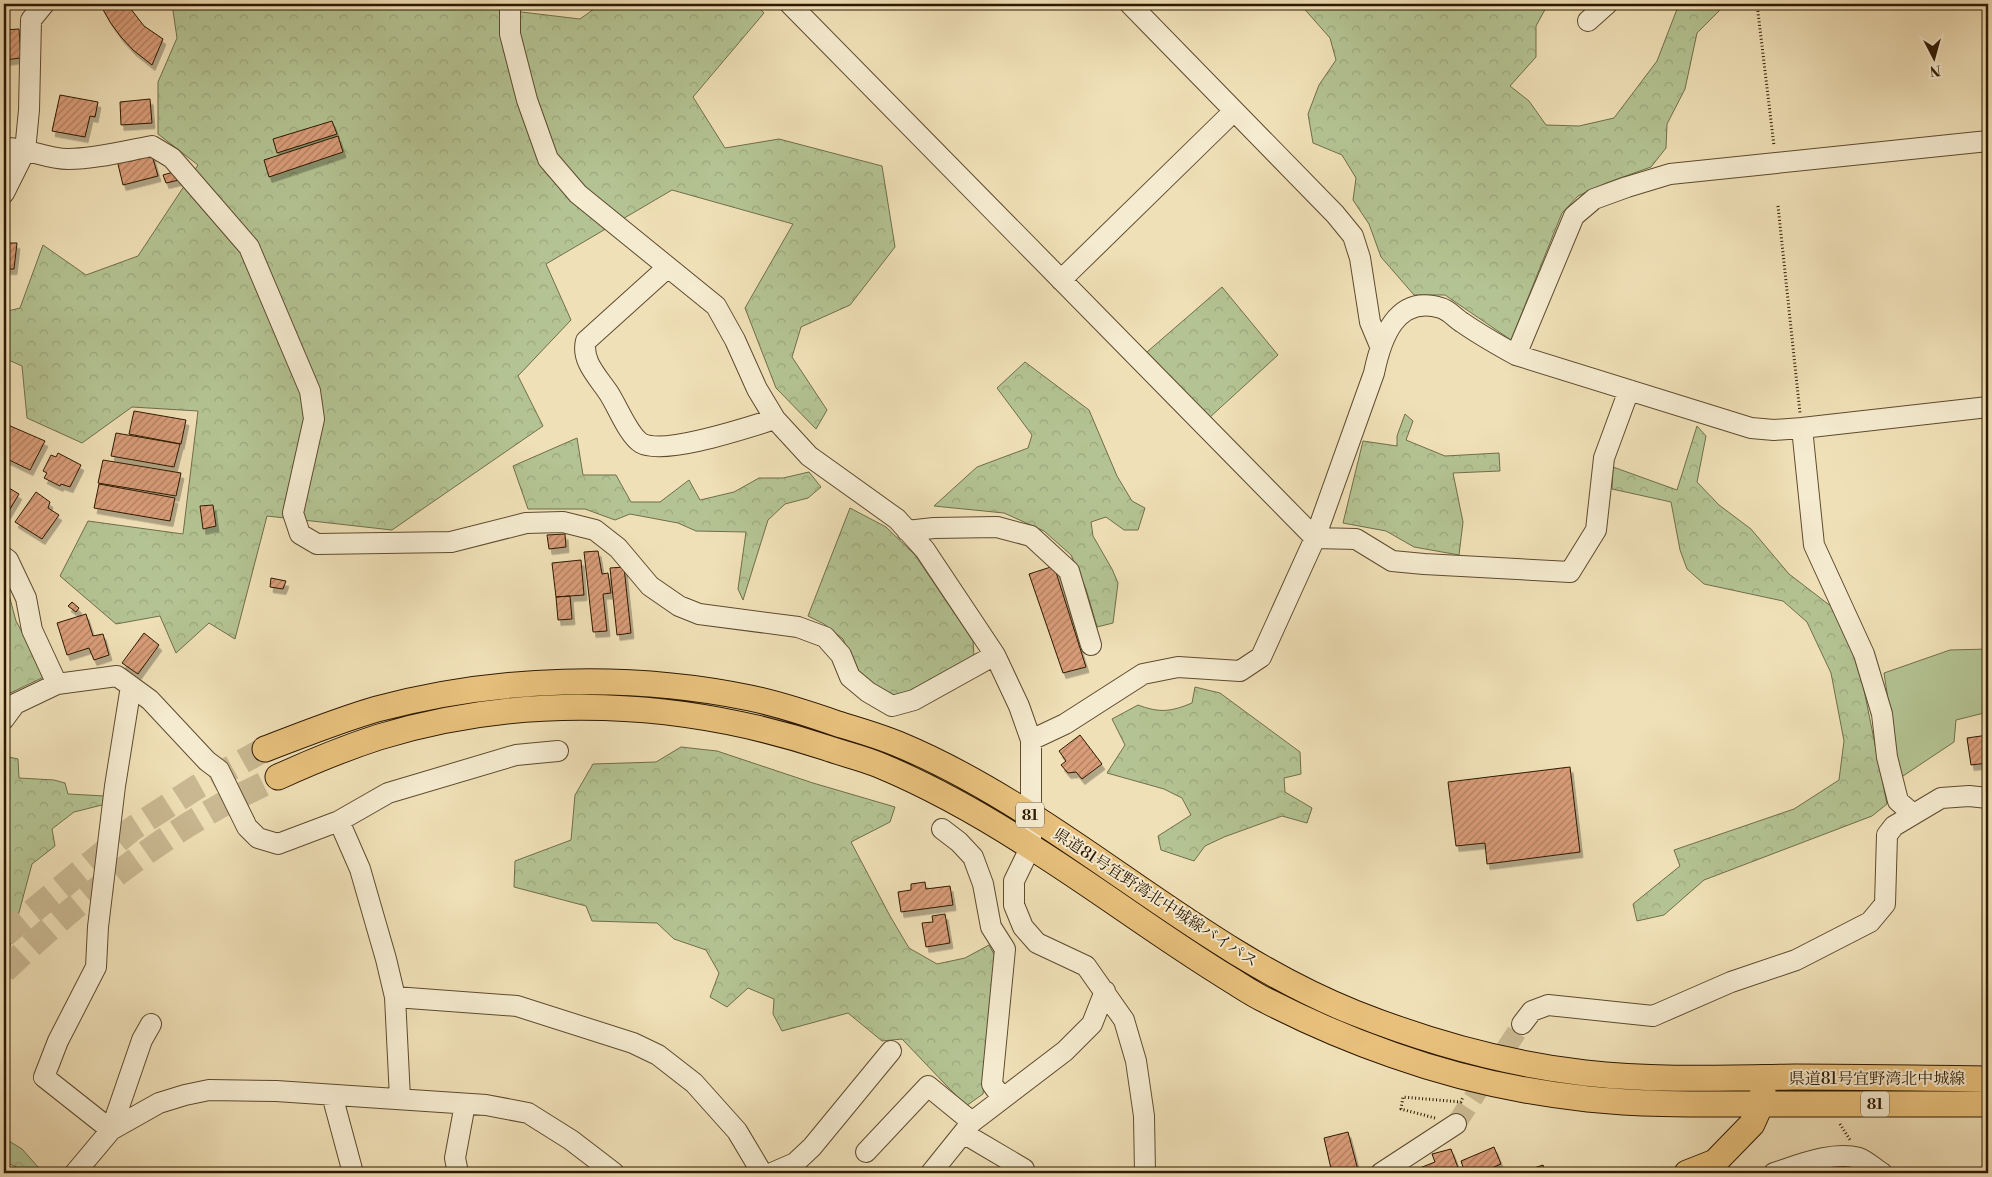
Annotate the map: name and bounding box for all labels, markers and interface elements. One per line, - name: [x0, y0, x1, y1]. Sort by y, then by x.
- north arrow: [1910, 32, 1960, 82]
- text: N: [1929, 60, 1942, 79]
- road number: 81: [1016, 802, 1044, 828]
- street label: 県道81号宜野湾北中城線バイパス: [1049, 824, 1262, 972]
- street label: 県道81号宜野湾北中城線: [1789, 1069, 1965, 1089]
- road number: 81: [1861, 1092, 1889, 1116]

